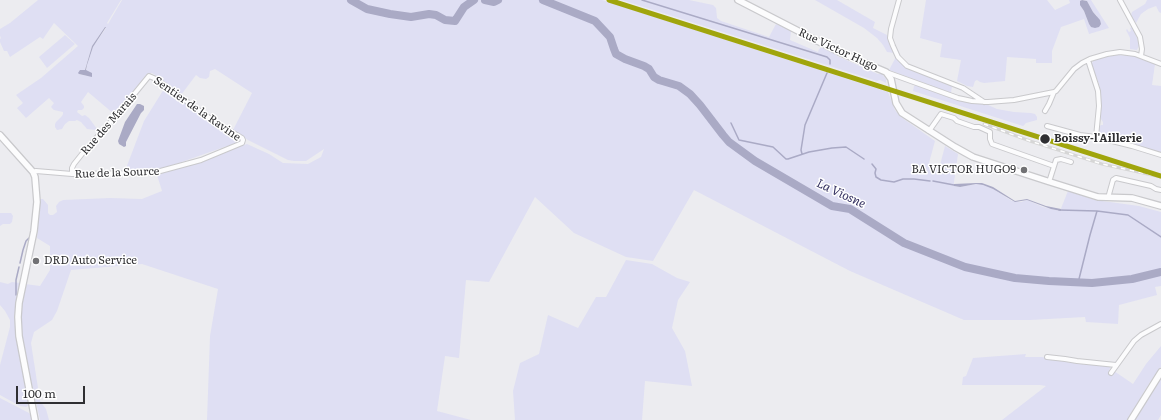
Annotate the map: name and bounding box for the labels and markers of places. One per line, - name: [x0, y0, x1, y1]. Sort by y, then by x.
- marker: Boissy-l'Aillerie: [1038, 132, 1052, 146]
- place label: Boissy-l'Aillerie: [1054, 132, 1142, 146]
- place label: BA VICTOR HUGO9: [912, 163, 1016, 177]
- marker: BA VICTOR HUGO9: [1019, 165, 1029, 175]
- place label: DRD Auto Service: [44, 254, 137, 268]
- marker: DRD Auto Service: [31, 256, 41, 266]

